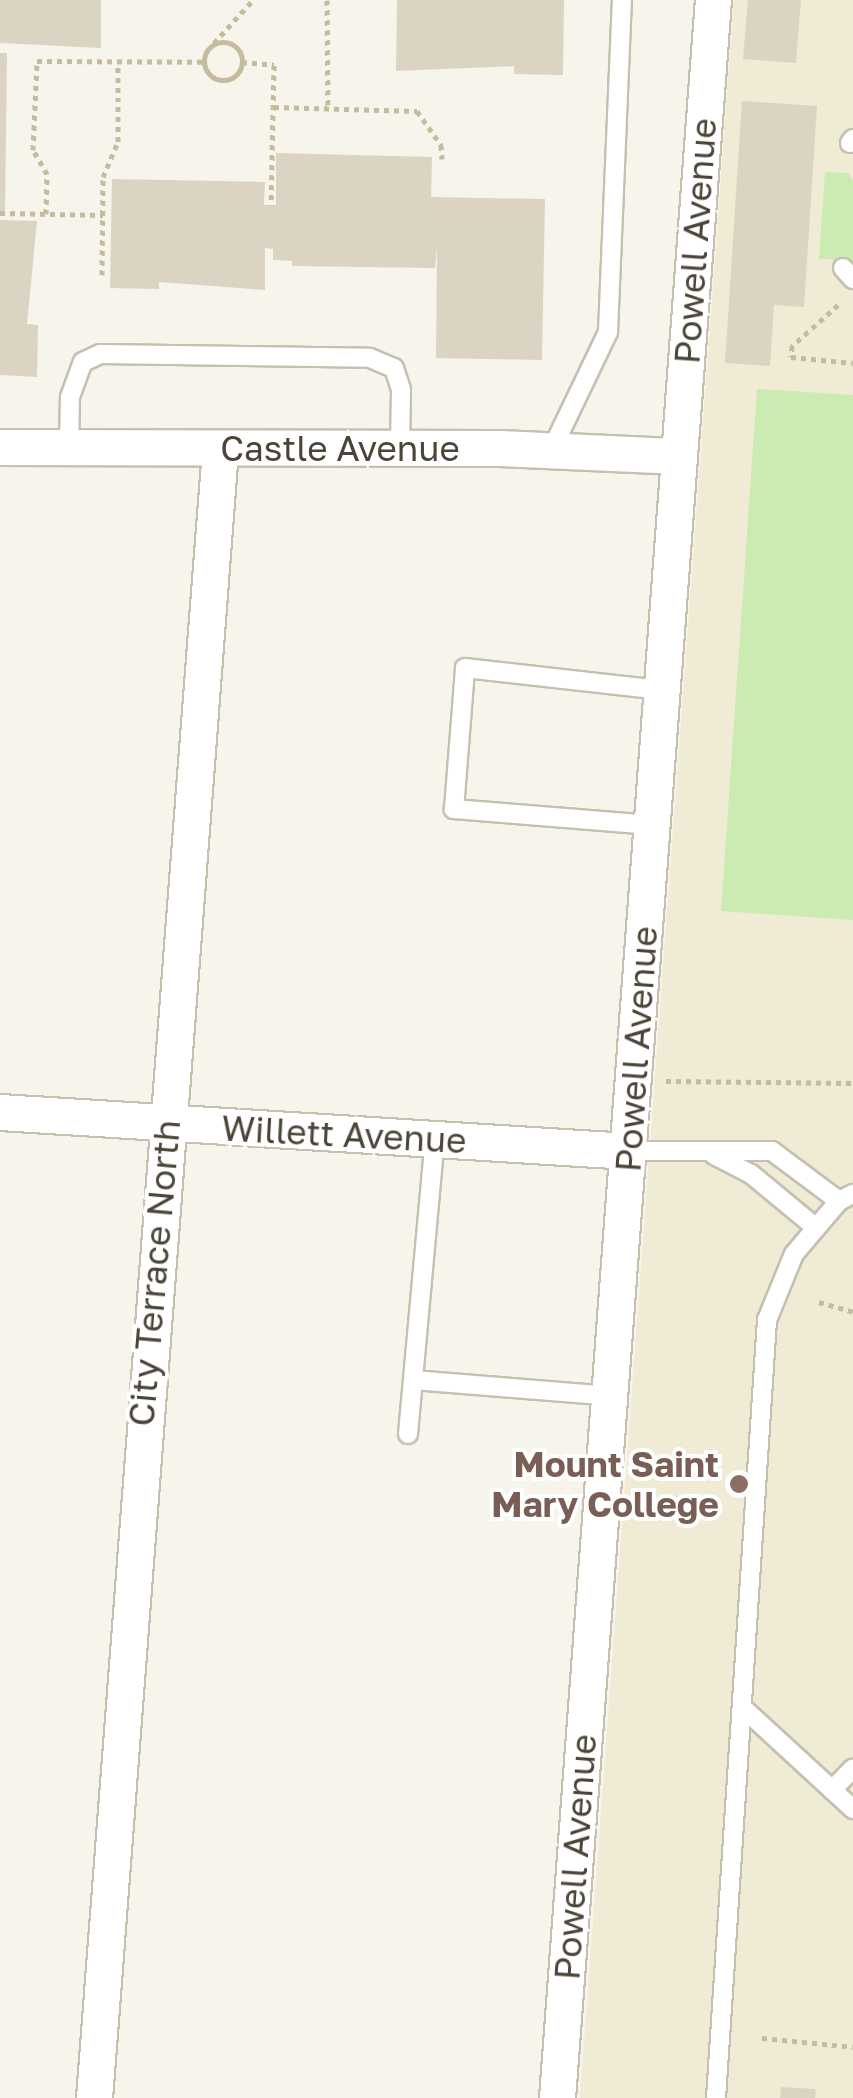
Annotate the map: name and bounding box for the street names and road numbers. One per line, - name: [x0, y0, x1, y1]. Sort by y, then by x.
- street label: Powell Avenue: [665, 117, 725, 365]
- street label: Castle Avenue: [220, 427, 460, 469]
- street label: Powell Avenue: [606, 925, 666, 1173]
- street label: Willett Avenue: [220, 1107, 468, 1161]
- street label: City Terrace North: [120, 1118, 188, 1428]
- street label: Powell Avenue: [545, 1733, 605, 1981]

